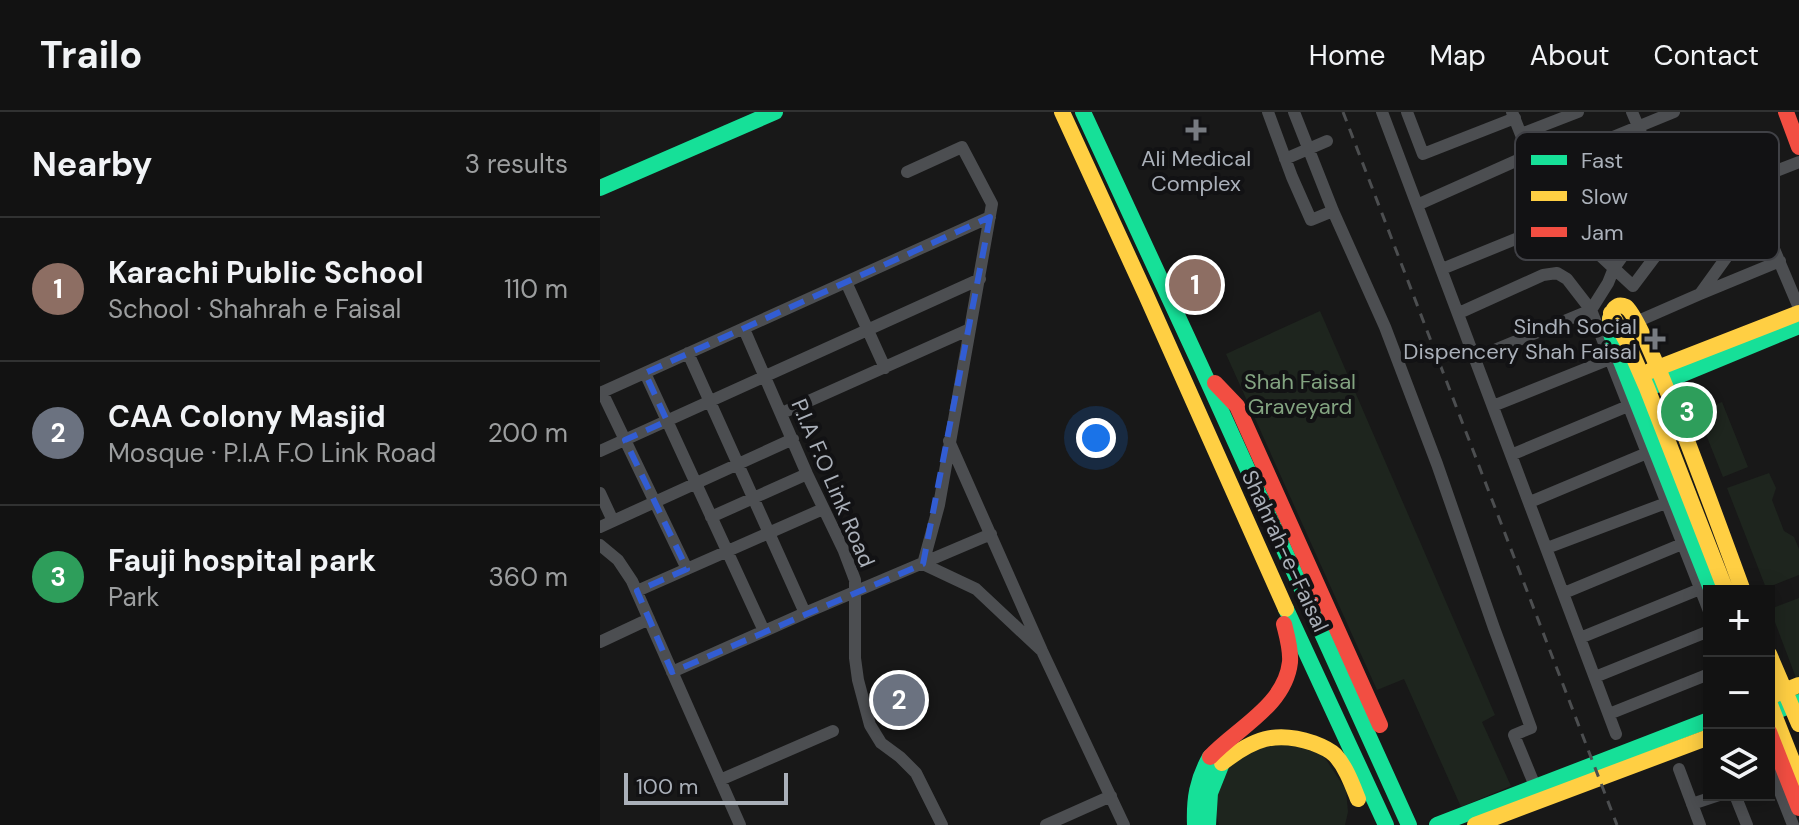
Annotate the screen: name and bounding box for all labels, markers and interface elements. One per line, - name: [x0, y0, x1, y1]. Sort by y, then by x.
- text: Trailo: [40, 30, 142, 80]
- text: Home: [1309, 37, 1385, 74]
- text: Map: [1429, 37, 1486, 74]
- text: About: [1530, 37, 1609, 74]
- text: Contact: [1653, 37, 1759, 74]
- marker: Ali Medical Complex: [1185, 119, 1207, 141]
- legend: [1515, 132, 1779, 260]
- text: Nearby: [32, 142, 152, 187]
- place label: Ali Medical Complex: [1141, 144, 1251, 198]
- text: Fast: [1581, 146, 1623, 175]
- text: 3 results: [465, 147, 568, 181]
- text: Slow: [1581, 182, 1628, 211]
- text: Jam: [1581, 218, 1624, 247]
- text: Karachi Public School: [108, 253, 423, 292]
- pin: 1: [1169, 255, 1221, 315]
- text: 1: [53, 272, 63, 306]
- text: 110 m: [504, 272, 568, 306]
- text: School · Shahrah e Faisal: [108, 292, 401, 326]
- place label: Sindh Social Dispencery Shah Faisal: [1403, 312, 1637, 366]
- marker: Sindh Social Dispencery Shah Faisal: [1644, 328, 1666, 350]
- park label: Shah Faisal Graveyard: [1244, 367, 1356, 421]
- pin: 3: [1661, 382, 1713, 442]
- street label: P.I.A F.O Link Road: [784, 394, 882, 572]
- text: CAA Colony Masjid: [108, 397, 386, 436]
- text: 2: [50, 416, 66, 450]
- text: 200 m: [488, 416, 568, 450]
- your location: [1076, 418, 1116, 458]
- text: Mosque · P.I.A F.O Link Road: [108, 436, 436, 470]
- street label: Shahrah-e-Faisal: [1235, 465, 1335, 637]
- text: Fauji hospital park: [108, 541, 376, 580]
- text: 3: [50, 560, 66, 594]
- text: 360 m: [488, 560, 568, 594]
- text: Park: [108, 580, 159, 614]
- map controls: [1703, 585, 1775, 801]
- button: +: [1703, 585, 1775, 657]
- button: −: [1703, 657, 1775, 729]
- pin: 2: [873, 670, 925, 730]
- button: layers: [1703, 729, 1775, 801]
- scale bar: [624, 769, 788, 805]
- text: 100 m: [636, 772, 698, 801]

